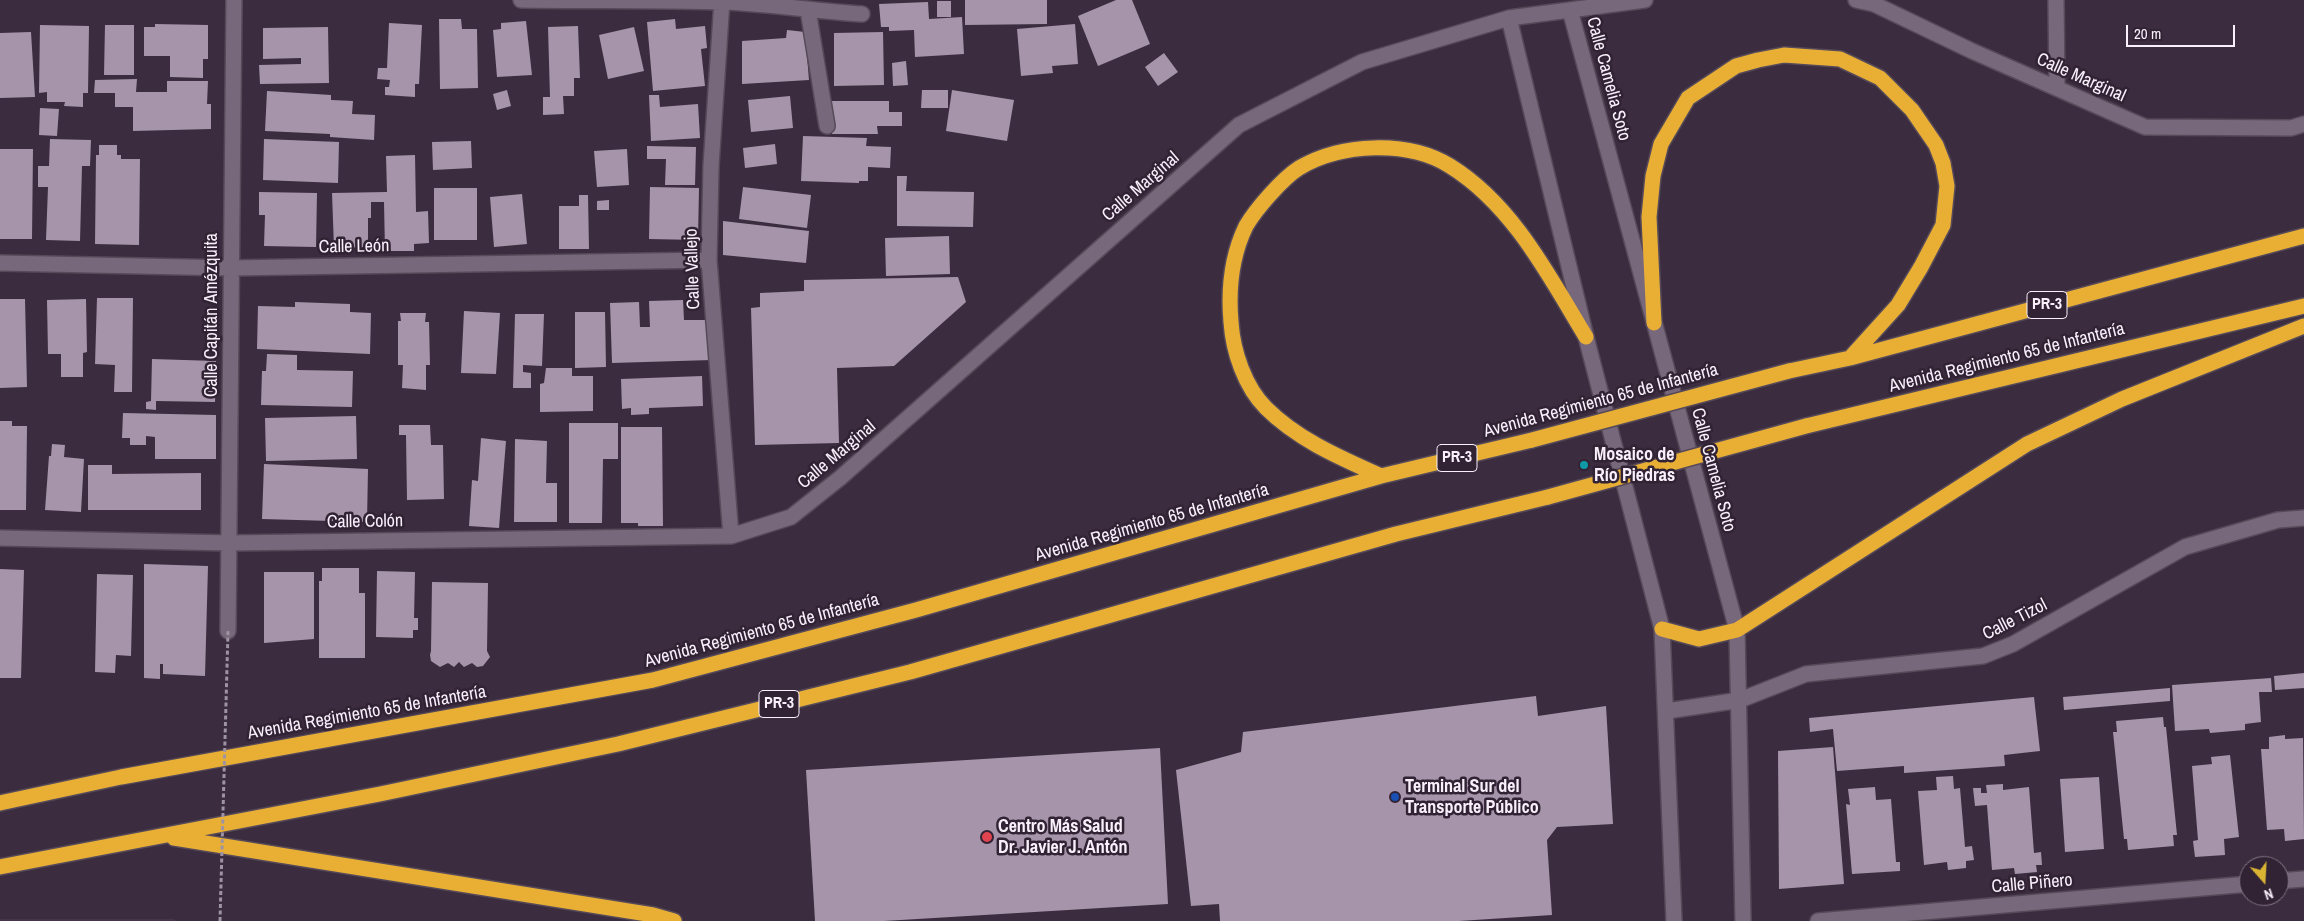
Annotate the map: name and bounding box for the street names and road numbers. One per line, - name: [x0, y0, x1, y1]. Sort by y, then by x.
- street label: Calle Camelia Soto: [1581, 15, 1635, 143]
- street label: Calle Marginal: [2033, 49, 2129, 107]
- street label: Calle Marginal: [1098, 148, 1184, 226]
- street label: Calle Vallejo: [681, 228, 705, 310]
- street label: Calle Capitán Amézquita: [201, 233, 223, 397]
- street label: Calle León: [319, 236, 389, 258]
- road number: PR-3: [2027, 292, 2067, 318]
- street label: Avenida Regimiento 65 de Infantería: [1887, 318, 2127, 398]
- street label: Avenida Regimiento 65 de Infantería: [1481, 359, 1721, 443]
- street label: Calle Camelia Soto: [1686, 406, 1740, 534]
- street label: Calle Marginal: [794, 416, 880, 494]
- road number: PR-3: [1437, 444, 1477, 472]
- street label: Avenida Regimiento 65 de Infantería: [1033, 479, 1271, 567]
- street label: Calle Colón: [327, 511, 403, 533]
- street label: Avenida Regimiento 65 de Infantería: [642, 589, 882, 673]
- street label: Calle Tizol: [1979, 595, 2051, 645]
- street label: Avenida Regimiento 65 de Infantería: [246, 681, 488, 745]
- road number: PR-3: [759, 691, 799, 718]
- street label: Calle Piñero: [1991, 870, 2073, 898]

